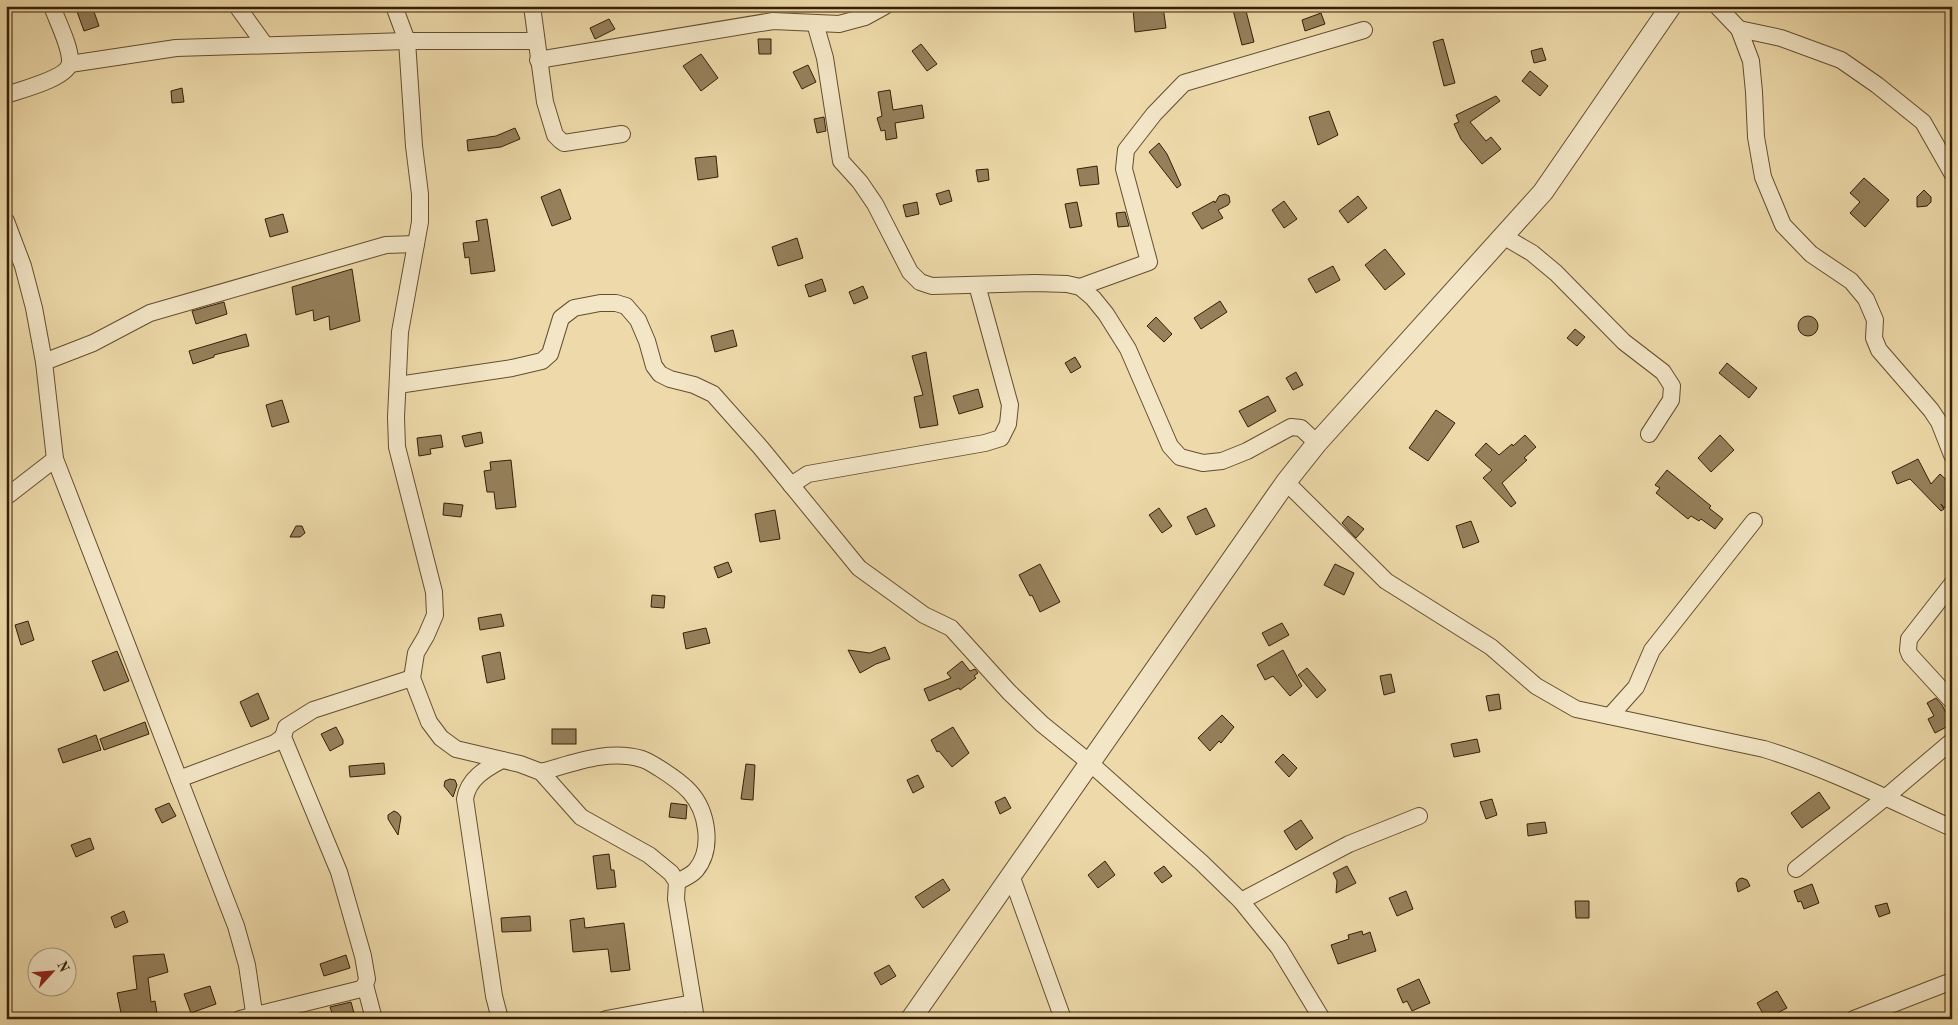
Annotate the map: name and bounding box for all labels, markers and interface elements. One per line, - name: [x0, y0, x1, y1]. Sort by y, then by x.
- north arrow: [28, 948, 78, 998]
- text: N: [54, 959, 72, 975]

